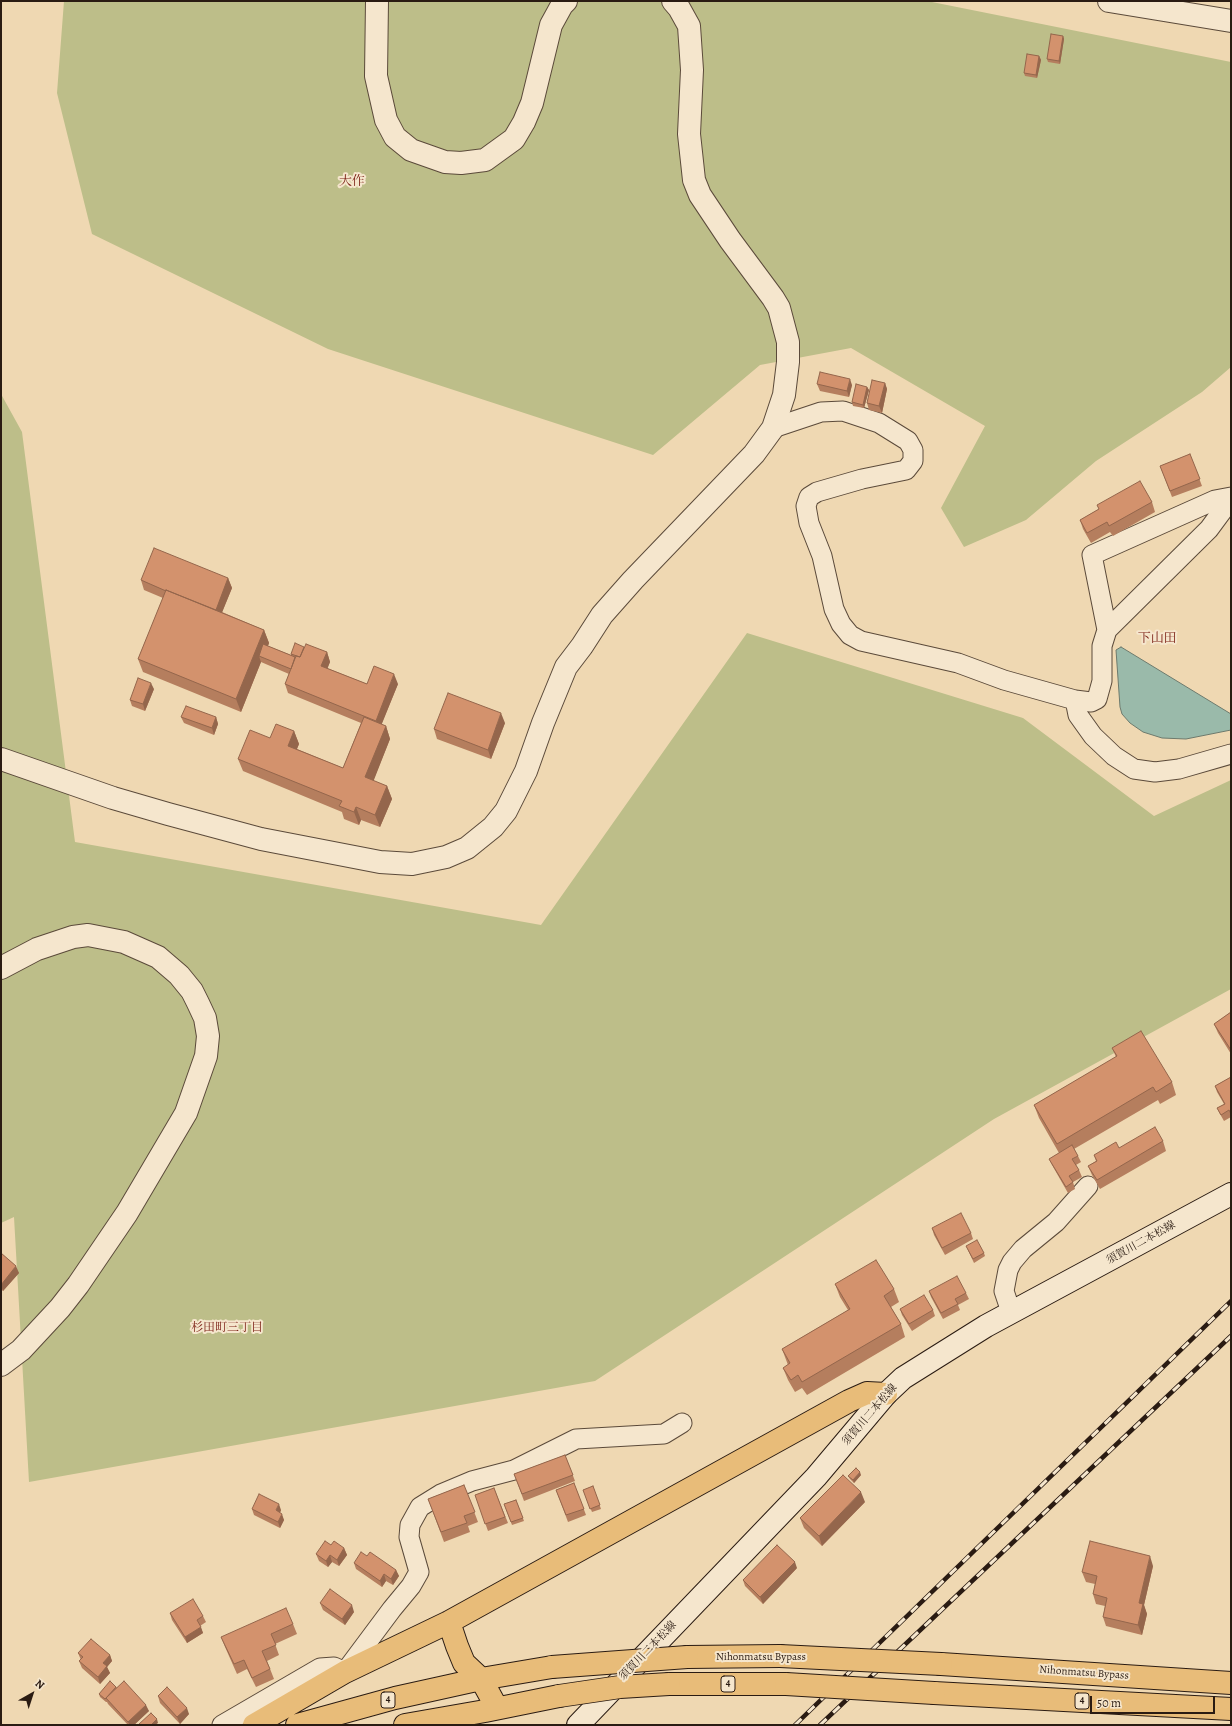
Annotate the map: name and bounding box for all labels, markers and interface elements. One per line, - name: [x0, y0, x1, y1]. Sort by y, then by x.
- district label: 大作: [339, 174, 365, 190]
- district label: 下山田: [1138, 631, 1176, 647]
- street label: 須賀川二本松線: [1104, 1219, 1178, 1267]
- district label: 杉田町三丁目: [191, 1321, 263, 1335]
- street label: 須賀川二本松線: [840, 1382, 900, 1448]
- street label: 須賀川二本松線: [617, 1619, 679, 1683]
- street label: Nihonmatsu Bypass: [716, 1650, 806, 1664]
- street label: Nihonmatsu Bypass: [1039, 1663, 1129, 1683]
- north arrow: [12, 1674, 52, 1714]
- text: N: [32, 1676, 48, 1693]
- road number: 4: [721, 1676, 735, 1692]
- scale bar: [1092, 1688, 1217, 1714]
- road number: 4: [381, 1692, 395, 1708]
- road number: 4: [1075, 1693, 1089, 1709]
- text: 50 m: [1097, 1695, 1121, 1711]

